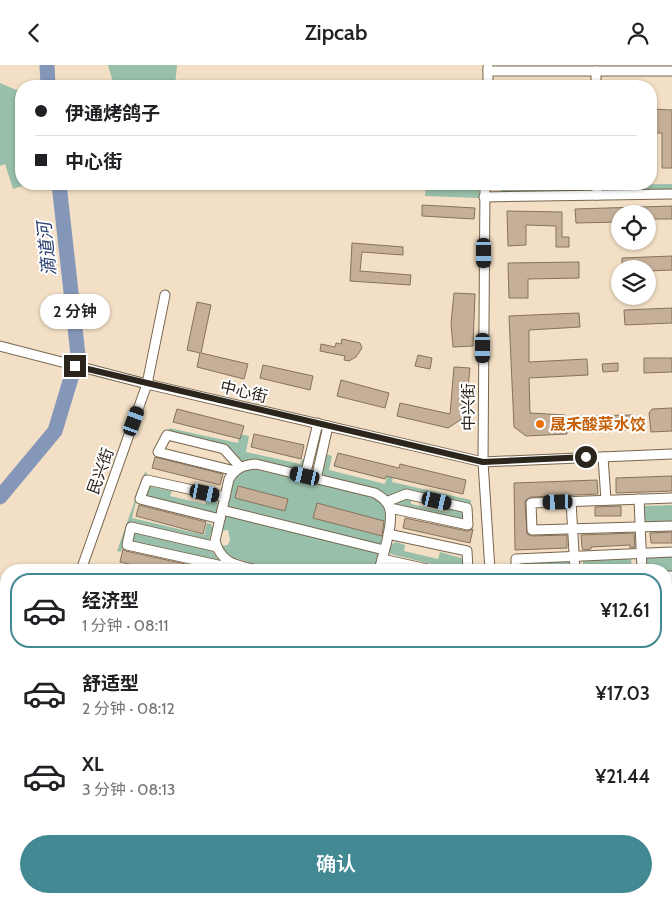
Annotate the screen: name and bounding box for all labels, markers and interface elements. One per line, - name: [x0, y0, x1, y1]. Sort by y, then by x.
- icon: back: [20, 19, 48, 47]
- text: Zipcab: [305, 19, 367, 46]
- icon: person: [624, 19, 652, 47]
- text: 伊通烤鸽子: [65, 102, 160, 125]
- text: 中心街: [65, 150, 122, 173]
- map controls: [611, 205, 656, 305]
- button: locate: [611, 205, 656, 250]
- water label: 滴道河: [33, 218, 61, 277]
- car: [476, 238, 491, 268]
- button: layers: [611, 260, 656, 305]
- callout: 2 分钟: [40, 293, 110, 329]
- text: 2 分钟: [53, 302, 97, 321]
- car: [475, 333, 490, 363]
- route end: [64, 355, 86, 377]
- street label: 中心街: [218, 377, 269, 406]
- street label: 中兴街: [459, 383, 478, 431]
- car: [121, 404, 146, 438]
- place label: 晟禾酸菜水饺: [550, 415, 646, 434]
- marker: 晟禾酸菜水饺: [534, 418, 546, 430]
- street label: 民兴街: [83, 445, 118, 497]
- route start: [575, 446, 597, 468]
- car: [288, 465, 321, 487]
- car: [188, 483, 221, 503]
- car: [420, 490, 453, 512]
- car: [542, 494, 573, 510]
- icon: car: [22, 588, 67, 633]
- text: 经济型: [82, 589, 139, 612]
- text: ¥12.61: [601, 599, 650, 622]
- text: 1 分钟 · 08:11: [82, 616, 168, 635]
- icon: car: [22, 671, 67, 716]
- text: 舒适型: [82, 672, 139, 695]
- text: ¥17.03: [596, 682, 650, 705]
- text: 2 分钟 · 08:12: [82, 699, 175, 718]
- text: XL: [82, 753, 103, 776]
- icon: car: [22, 754, 67, 799]
- text: ¥21.44: [595, 765, 650, 788]
- text: 3 分钟 · 08:13: [82, 780, 175, 799]
- button: 确认: [20, 835, 652, 893]

